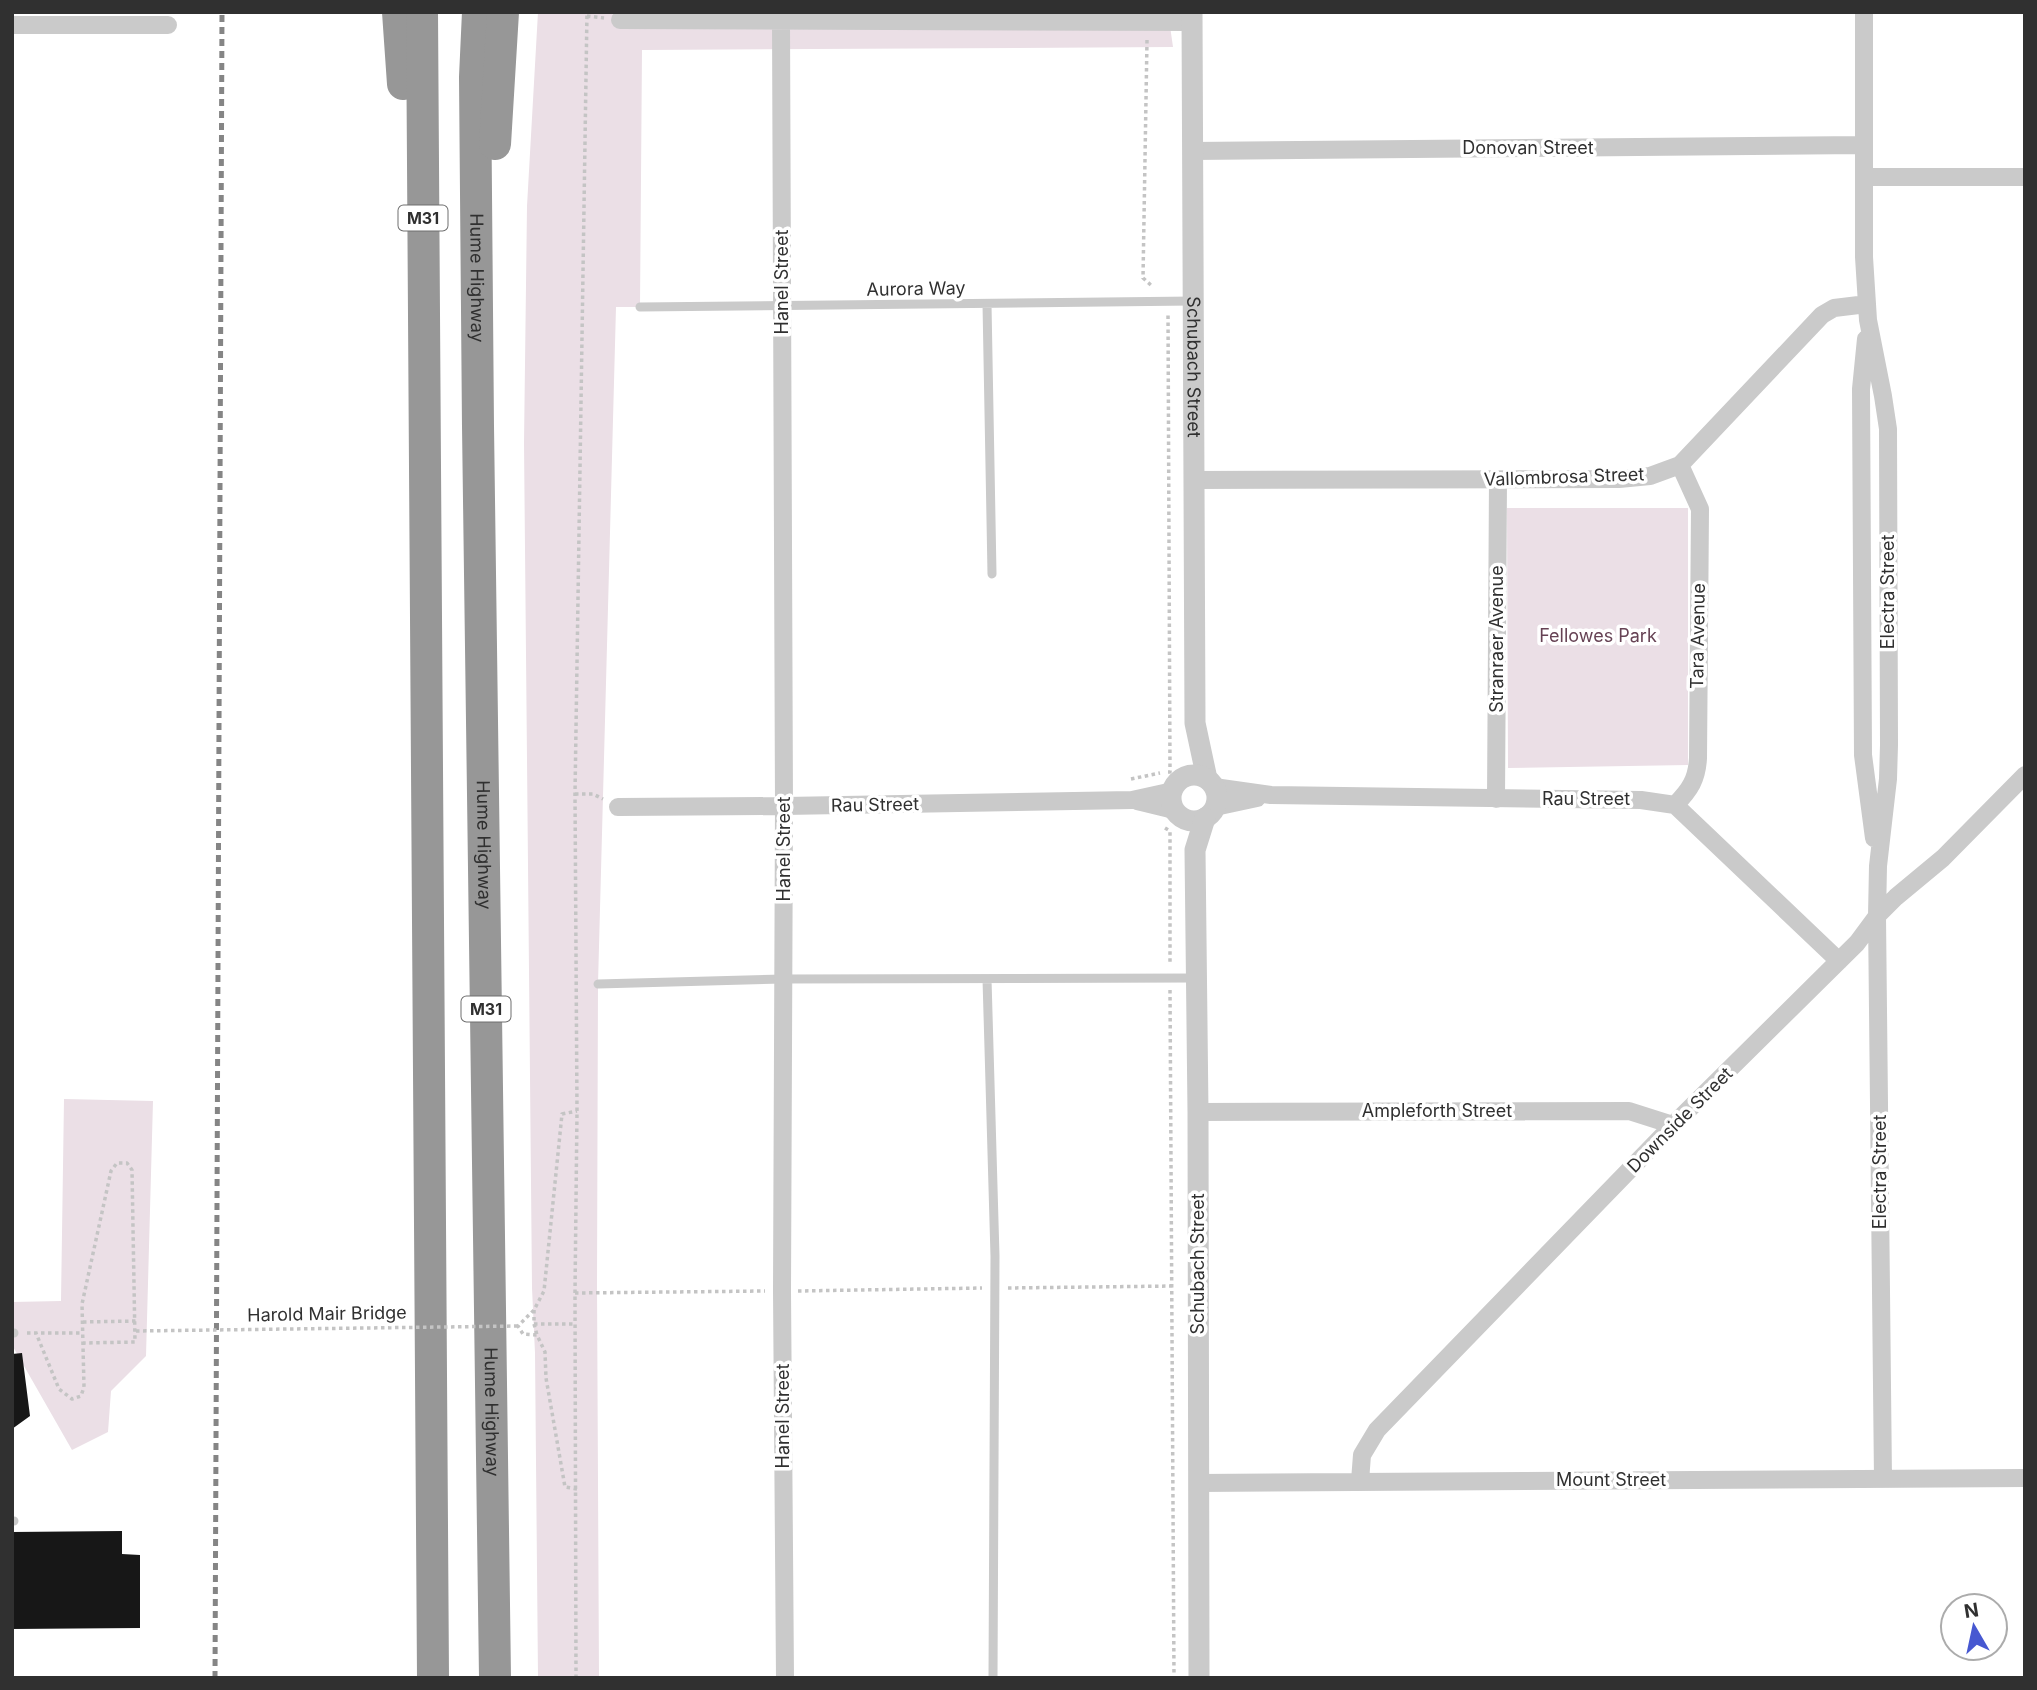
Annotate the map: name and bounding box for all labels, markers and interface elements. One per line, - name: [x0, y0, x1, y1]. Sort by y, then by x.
- street label: Donovan Street: [1462, 137, 1594, 158]
- road number: M31: [398, 206, 448, 230]
- street label: Hume Highway: [466, 213, 488, 343]
- street label: Hanel Street: [771, 229, 792, 334]
- street label: Aurora Way: [866, 277, 966, 300]
- street label: Schubach Street: [1183, 296, 1205, 438]
- street label: Vallombrosa Street: [1483, 463, 1645, 490]
- street label: Electra Street: [1877, 535, 1898, 649]
- street label: Stranraer Avenue: [1486, 565, 1507, 713]
- street label: Tara Avenue: [1686, 583, 1709, 689]
- park label: Fellowes Park: [1539, 625, 1657, 646]
- street label: Hume Highway: [473, 780, 496, 910]
- street label: Rau Street: [1542, 788, 1630, 809]
- street label: Rau Street: [831, 793, 919, 816]
- street label: Hanel Street: [773, 796, 794, 901]
- road number: M31: [462, 996, 510, 1021]
- street label: Downside Street: [1623, 1063, 1737, 1177]
- street label: Ampleforth Street: [1362, 1100, 1512, 1121]
- street label: Electra Street: [1869, 1115, 1890, 1229]
- street label: Schubach Street: [1187, 1193, 1208, 1335]
- street label: Harold Mair Bridge: [247, 1302, 407, 1325]
- street label: Hume Highway: [481, 1347, 503, 1477]
- street label: Hanel Street: [772, 1363, 793, 1468]
- street label: Mount Street: [1556, 1469, 1666, 1490]
- north arrow: [1939, 1592, 2009, 1662]
- text: N: [1962, 1598, 1980, 1623]

